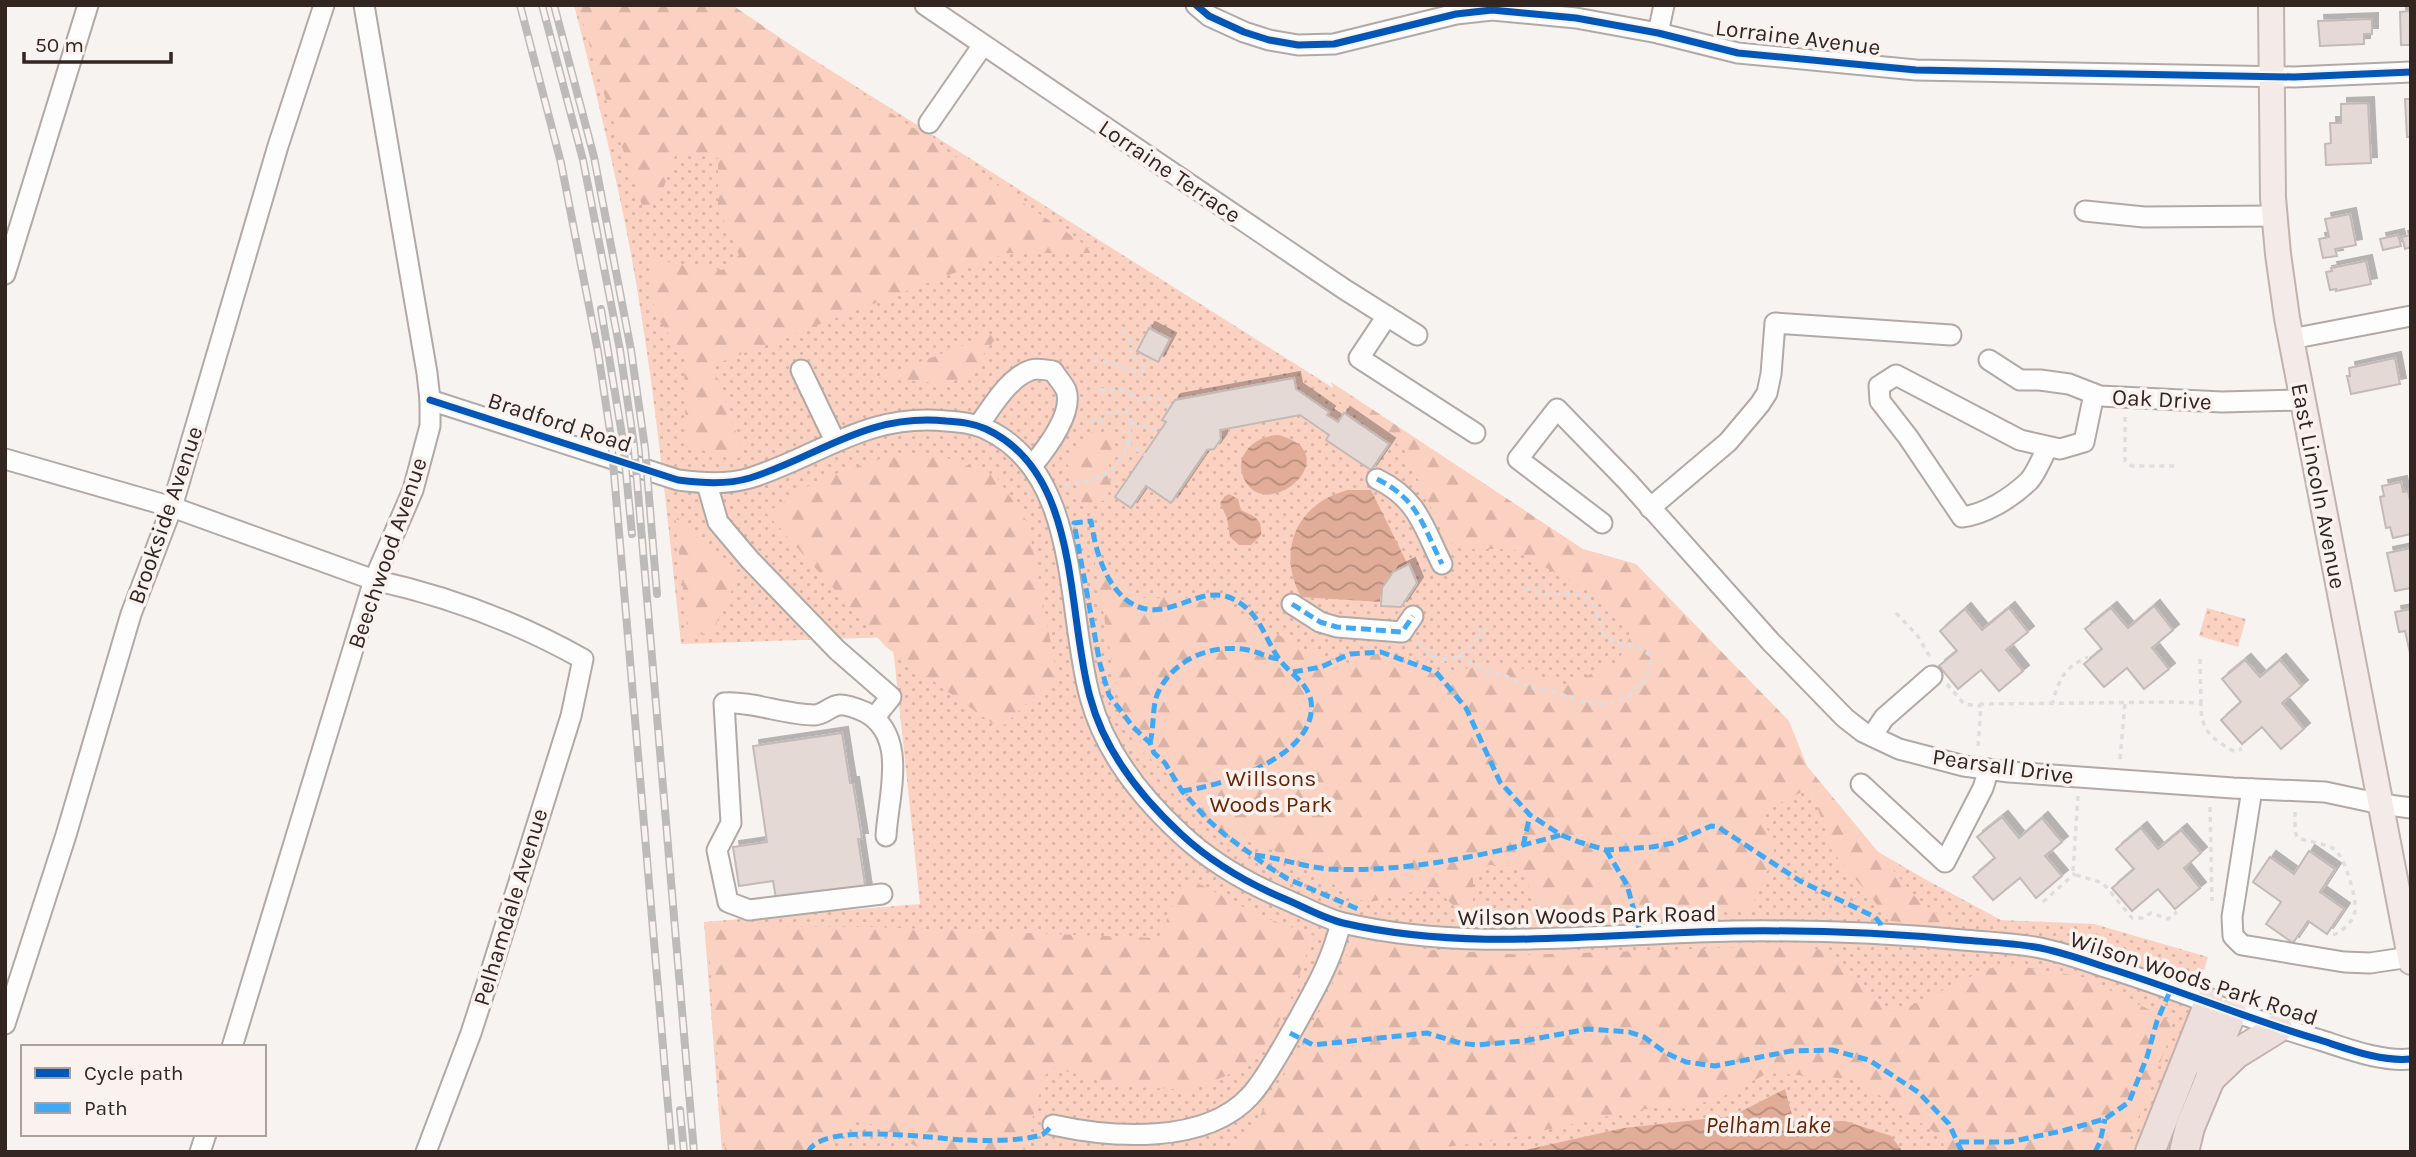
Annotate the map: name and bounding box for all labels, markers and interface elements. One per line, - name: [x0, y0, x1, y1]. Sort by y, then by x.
- street label: Lorraine Avenue: [1714, 14, 1882, 61]
- scale bar: [24, 21, 172, 65]
- text: 50 m: [35, 33, 84, 57]
- street label: Lorraine Terrace: [1094, 114, 1246, 229]
- street label: East Lincoln Avenue: [2285, 381, 2352, 591]
- street label: Oak Drive: [2112, 383, 2212, 416]
- street label: Bradford Road: [484, 387, 635, 458]
- street label: Brookside Avenue: [122, 423, 209, 608]
- street label: Beechwood Avenue: [342, 454, 433, 652]
- street label: Pearsall Drive: [1931, 743, 2075, 790]
- park label: Willsons Woods Park: [1210, 765, 1332, 818]
- street label: Pelhamdale Avenue: [468, 805, 553, 1009]
- street label: Wilson Woods Park Road: [1457, 900, 1717, 931]
- street label: Wilson Woods Park Road: [2066, 926, 2321, 1031]
- legend: [21, 1045, 266, 1136]
- text: Cycle path: [84, 1061, 184, 1085]
- text: Path: [84, 1096, 128, 1120]
- water label: Pelham Lake: [1705, 1111, 1831, 1139]

